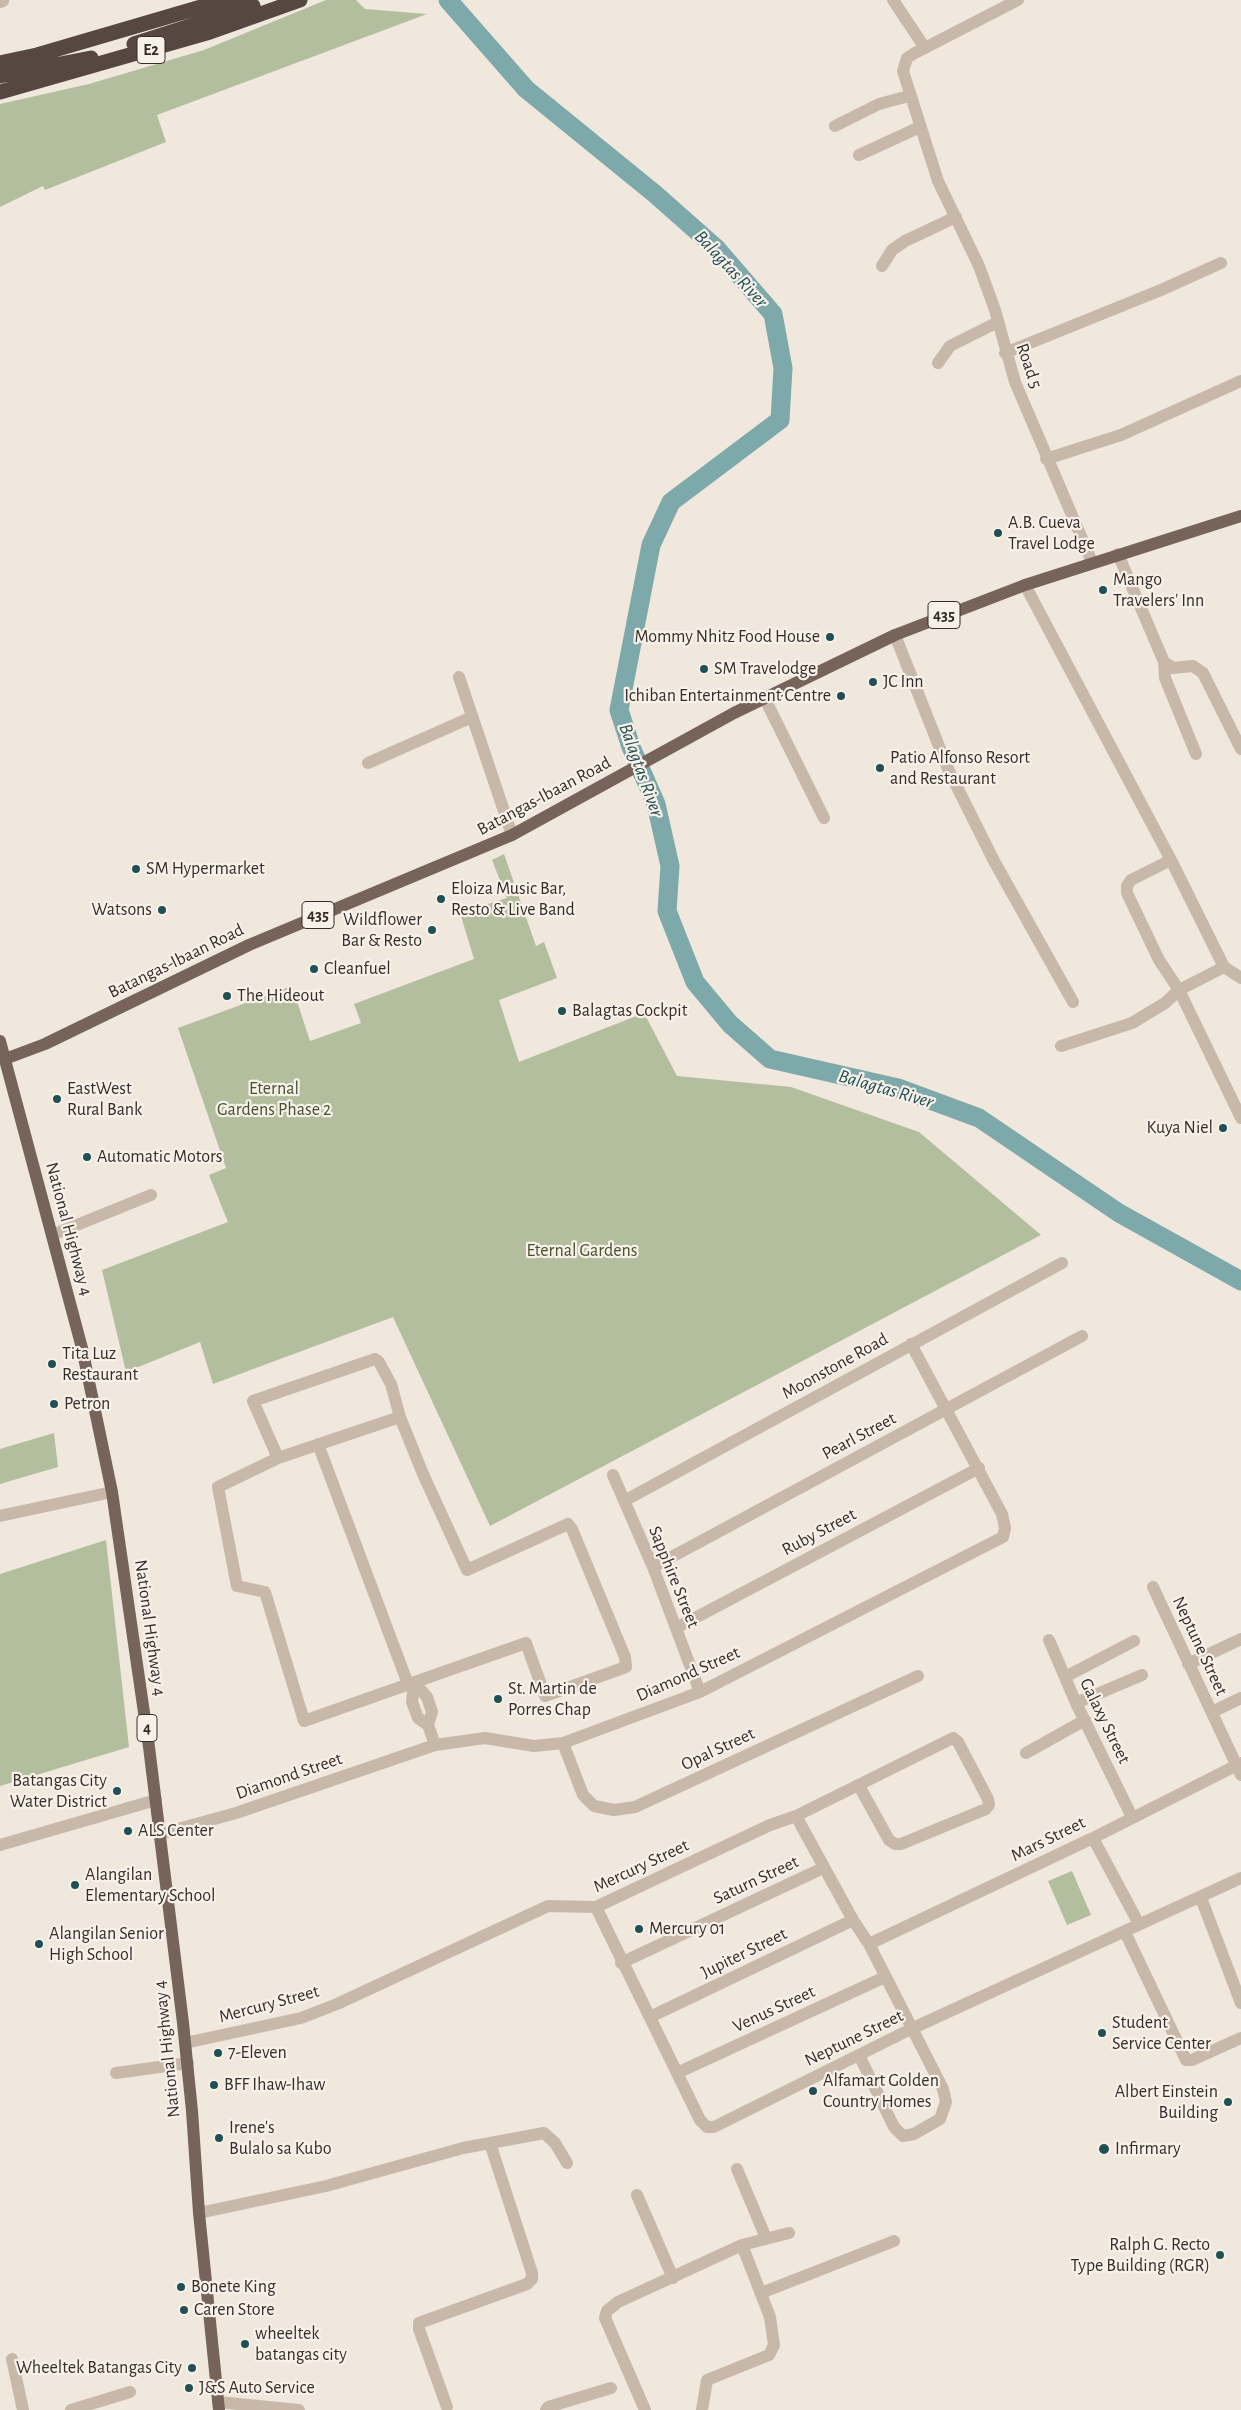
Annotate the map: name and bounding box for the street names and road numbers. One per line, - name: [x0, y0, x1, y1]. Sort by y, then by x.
- road number: E2: [137, 36, 165, 64]
- street label: Road 5: [1011, 341, 1047, 391]
- road number: 435: [928, 602, 960, 628]
- street label: Batangas-Ibaan Road: [474, 752, 614, 840]
- road number: 435: [302, 902, 334, 928]
- street label: Batangas-Ibaan Road: [105, 919, 247, 1003]
- street label: National Highway 4: [41, 1160, 97, 1298]
- street label: Moonstone Road: [778, 1328, 892, 1404]
- street label: Pearl Street: [818, 1408, 900, 1464]
- street label: Ruby Street: [778, 1503, 860, 1561]
- street label: Sapphire Street: [644, 1523, 704, 1631]
- street label: National Highway 4: [130, 1558, 170, 1698]
- street label: Neptune Street: [1168, 1593, 1232, 1699]
- street label: Diamond Street: [633, 1642, 743, 1706]
- street label: Galaxy Street: [1075, 1675, 1135, 1767]
- road number: 4: [137, 1715, 157, 1742]
- street label: Opal Street: [678, 1723, 758, 1775]
- street label: Diamond Street: [233, 1748, 345, 1804]
- street label: Mars Street: [1007, 1812, 1089, 1866]
- street label: Mercury Street: [590, 1834, 692, 1898]
- street label: Saturn Street: [710, 1851, 802, 1909]
- street label: Jupiter Street: [697, 1923, 791, 1983]
- street label: National Highway 4: [149, 1979, 185, 2119]
- street label: Mercury Street: [216, 1980, 322, 2028]
- street label: Venus Street: [730, 1981, 818, 2037]
- street label: Neptune Street: [801, 2005, 907, 2071]

